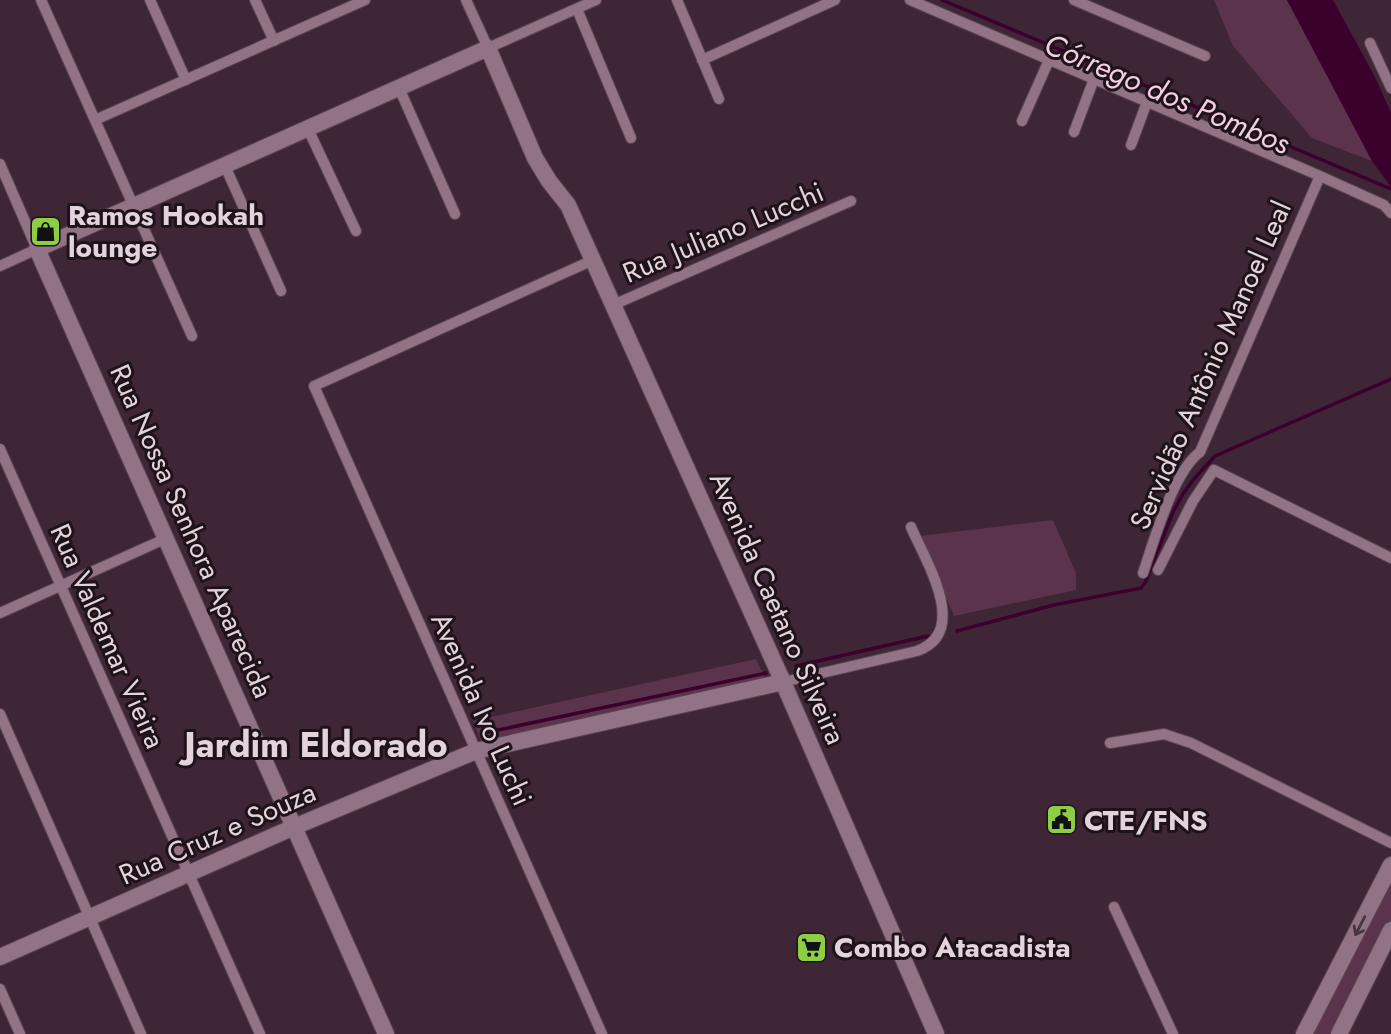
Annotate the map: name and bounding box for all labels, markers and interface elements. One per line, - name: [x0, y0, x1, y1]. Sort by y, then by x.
- water label: Córrego dos Pombos: [1038, 22, 1297, 165]
- street label: Rua Juliano Lucchi: [616, 172, 830, 293]
- street label: Servidão Antônio Manoel Leal: [1119, 194, 1302, 536]
- place label: Ramos Hookah lounge: [68, 195, 264, 268]
- shop icon: Ramos Hookah lounge: [28, 214, 62, 248]
- street label: Rua Nossa Senhora Aparecida: [99, 358, 284, 705]
- street label: Avenida Caetano Silveira: [699, 465, 856, 751]
- street label: Rua Valdemar Vieira: [40, 517, 175, 755]
- street label: Avenida Ivo Luchi: [421, 606, 543, 812]
- district label: Jardim Eldorado: [178, 720, 448, 770]
- street label: Rua Cruz e Souza: [112, 772, 322, 895]
- place label: CTE/FNS: [1084, 800, 1208, 841]
- public building icon: CTE/FNS: [1044, 803, 1078, 837]
- one-way arrow: [1353, 915, 1366, 936]
- place label: Combo Atacadista: [834, 927, 1071, 968]
- supermarket icon: Combo Atacadista: [794, 930, 828, 964]

